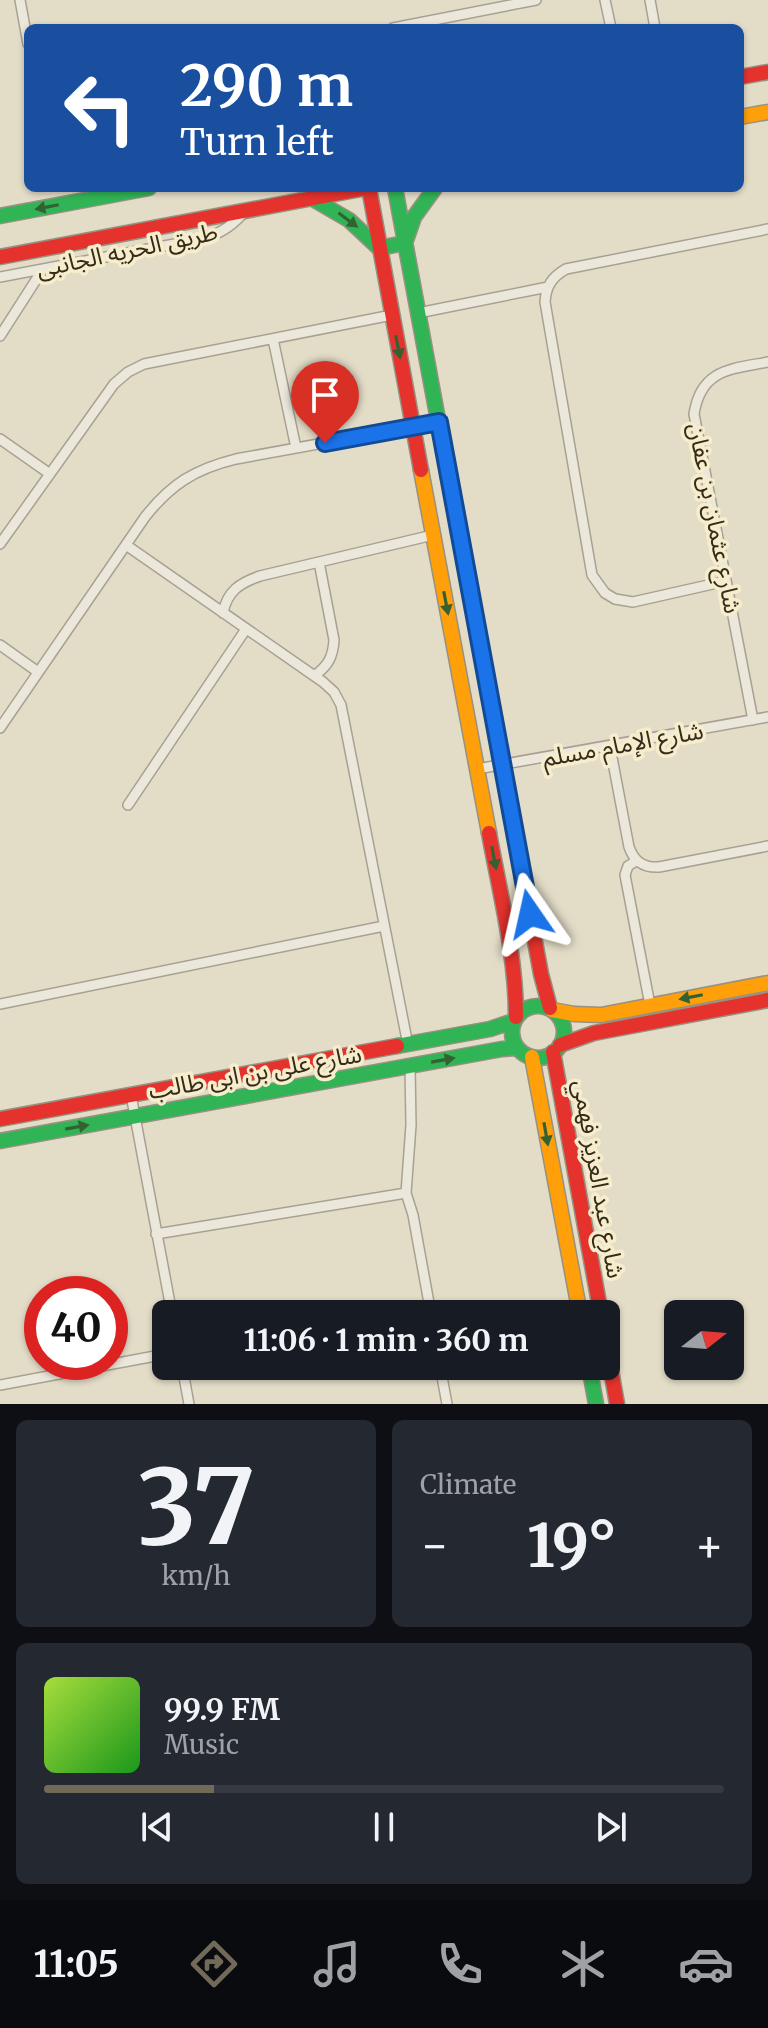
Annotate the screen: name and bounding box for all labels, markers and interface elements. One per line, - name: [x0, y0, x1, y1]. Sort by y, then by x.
- text: 290 m: [180, 51, 353, 121]
- icon: left: [48, 56, 152, 160]
- text: Turn left: [180, 120, 334, 165]
- one-way arrow: [34, 202, 59, 214]
- one-way arrow: [338, 212, 359, 228]
- street label: طريق الحريه الجانبى: [34, 216, 220, 284]
- one-way arrow: [393, 335, 405, 360]
- pin: [291, 361, 359, 443]
- icon: arrive: [303, 373, 347, 417]
- street label: شارع عثمان بن عفان: [679, 420, 749, 616]
- one-way arrow: [440, 591, 452, 616]
- street label: شارع الإمام مسلم: [540, 715, 706, 776]
- one-way arrow: [488, 846, 500, 871]
- position arrow: [488, 872, 572, 956]
- one-way arrow: [679, 992, 704, 1004]
- street label: شارع على بن ابى طالب: [146, 1038, 364, 1108]
- one-way arrow: [430, 1053, 455, 1065]
- street label: شارع عبد العزيز فهمي: [563, 1077, 632, 1281]
- one-way arrow: [64, 1121, 89, 1133]
- one-way arrow: [541, 1122, 553, 1147]
- speed limit sign: 40: [24, 1276, 128, 1380]
- north arrow: [664, 1300, 744, 1380]
- map controls: [664, 1300, 744, 1380]
- text: 11:06 · 1 min · 360 m: [244, 1321, 528, 1359]
- text: 37: [137, 1442, 255, 1572]
- text: Climate: [420, 1468, 516, 1501]
- text: 19°: [527, 1508, 617, 1583]
- text: −: [420, 1518, 449, 1573]
- text: +: [695, 1518, 724, 1573]
- text: km/h: [162, 1559, 230, 1592]
- text: 99.9 FM: [164, 1690, 280, 1728]
- text: Music: [164, 1728, 239, 1761]
- icon: previous: [135, 1805, 179, 1849]
- icon: pause: [362, 1805, 406, 1849]
- icon: next: [589, 1805, 633, 1849]
- icon: directions: [186, 1936, 242, 1992]
- icon: music: [309, 1936, 365, 1992]
- icon: phone: [432, 1936, 488, 1992]
- icon: climate: [555, 1936, 611, 1992]
- icon: car: [678, 1936, 734, 1992]
- text: 11:05: [34, 1942, 119, 1987]

